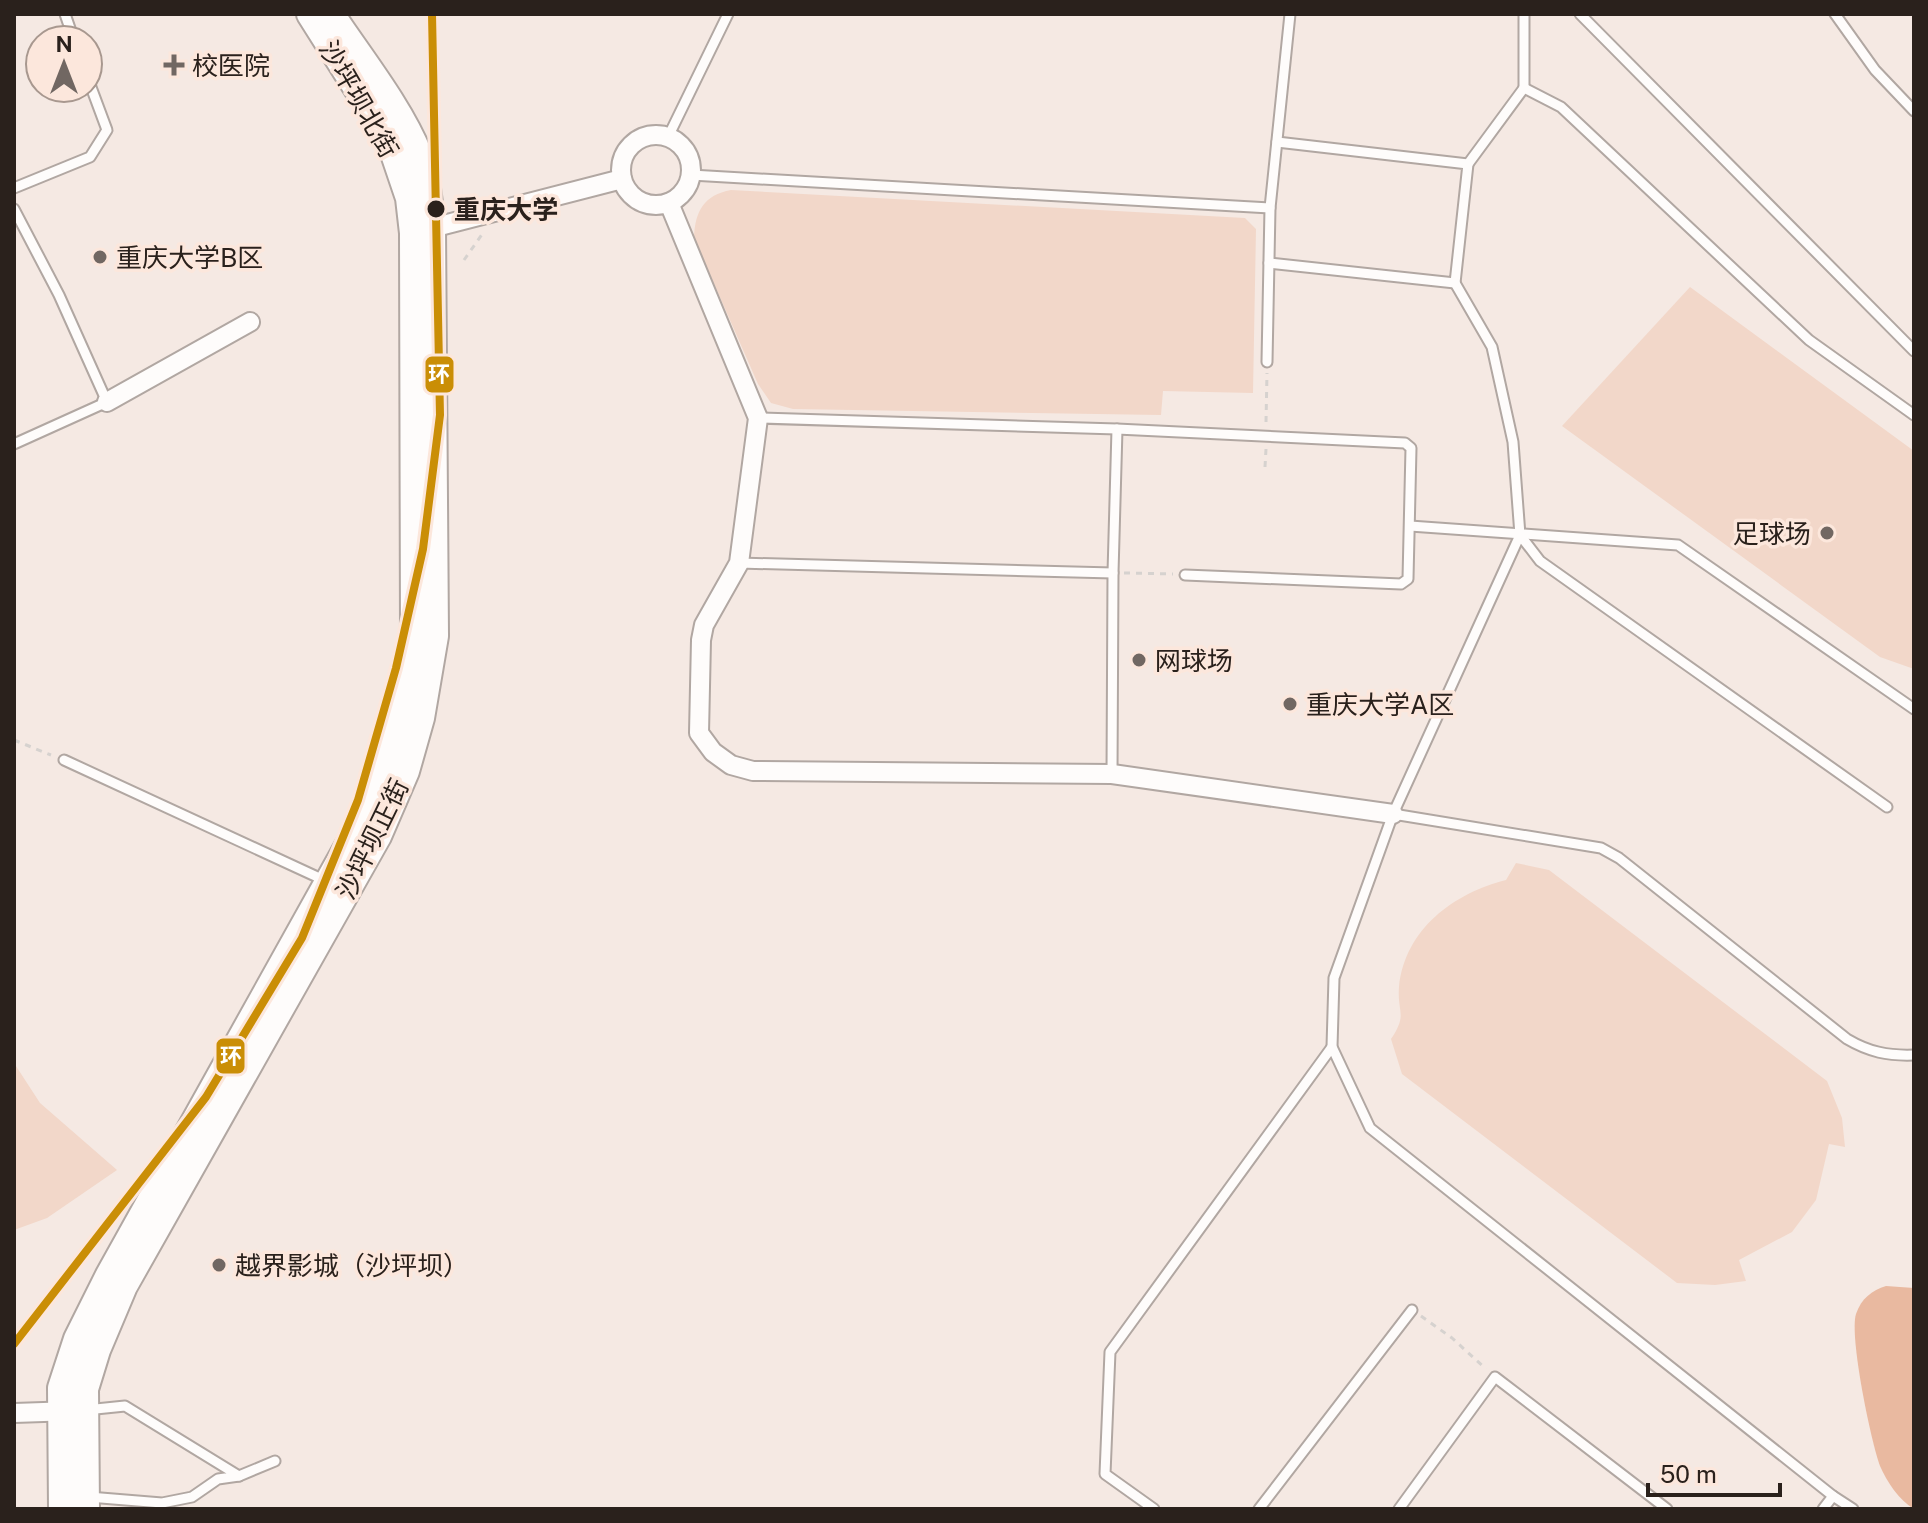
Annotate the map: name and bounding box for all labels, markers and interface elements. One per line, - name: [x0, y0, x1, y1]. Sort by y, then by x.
- north arrow: [24, 24, 104, 104]
- text: N: [55, 31, 73, 57]
- street label: 沙坪坝北街: [313, 35, 405, 163]
- place label: 校医院: [192, 50, 270, 81]
- marker: 校医院: [163, 54, 185, 76]
- place label: 重庆大学: [454, 194, 558, 225]
- marker: 重庆大学: [425, 198, 447, 220]
- place label: 重庆大学B区: [116, 242, 263, 273]
- marker: 重庆大学B区: [91, 248, 109, 266]
- line badge: 环: [424, 355, 455, 394]
- text: 环: [428, 361, 450, 387]
- place label: 足球场: [1733, 518, 1811, 549]
- marker: 足球场: [1818, 524, 1836, 542]
- place label: 网球场: [1155, 645, 1233, 676]
- marker: 网球场: [1130, 651, 1148, 669]
- place label: 重庆大学A区: [1306, 689, 1454, 720]
- marker: 重庆大学A区: [1281, 695, 1299, 713]
- street label: 沙坪坝正街: [330, 774, 414, 904]
- line badge: 环: [215, 1037, 246, 1075]
- text: 环: [220, 1043, 242, 1069]
- place label: 越界影城（沙坪坝）: [235, 1250, 469, 1281]
- marker: 越界影城（沙坪坝）: [210, 1256, 228, 1274]
- scale bar: [1648, 1447, 1780, 1497]
- text: 50 m: [1660, 1460, 1717, 1488]

